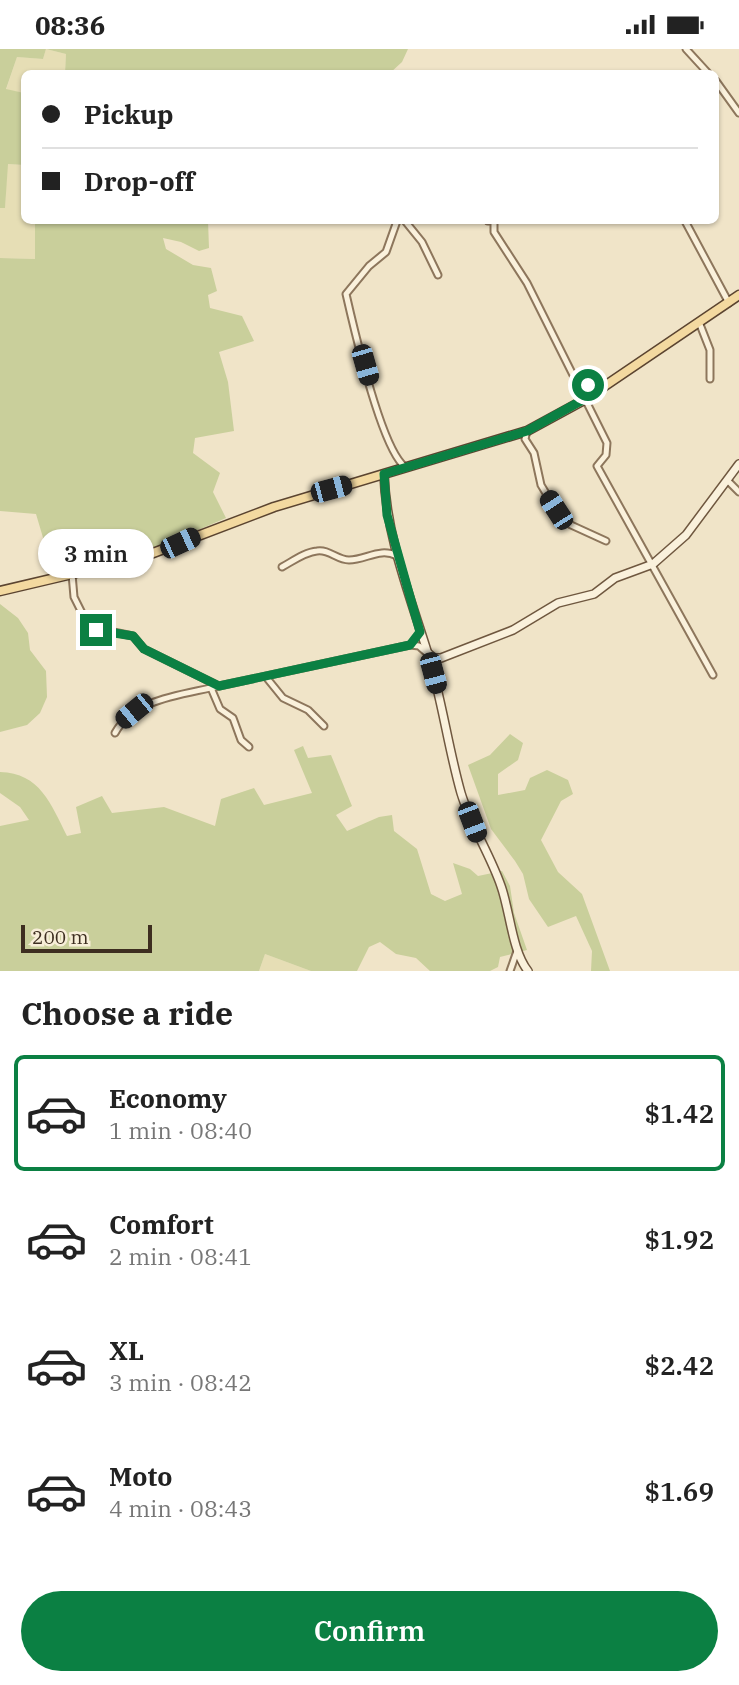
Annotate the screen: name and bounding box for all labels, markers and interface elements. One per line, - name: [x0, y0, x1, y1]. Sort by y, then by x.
- text: 08:36: [35, 8, 105, 42]
- text: Pickup: [84, 97, 174, 131]
- text: Drop-off: [84, 164, 195, 198]
- car: [350, 342, 381, 388]
- route start: [572, 369, 604, 401]
- car: [308, 473, 355, 505]
- car: [536, 487, 577, 533]
- car: [157, 525, 204, 561]
- callout: 3 min: [38, 529, 154, 577]
- text: 3 min: [64, 538, 128, 568]
- route end: [80, 614, 112, 646]
- car: [418, 650, 449, 696]
- car: [112, 690, 157, 732]
- car: [455, 799, 490, 845]
- scale bar: [21, 922, 152, 954]
- text: 200 m: [32, 925, 89, 949]
- text: Choose a ride: [21, 992, 233, 1034]
- text: Economy: [109, 1081, 227, 1115]
- icon: car: [25, 1082, 88, 1145]
- text: $1.42: [645, 1096, 714, 1130]
- text: 1 min · 08:40: [109, 1115, 252, 1145]
- text: Comfort: [109, 1207, 214, 1241]
- icon: car: [25, 1208, 88, 1271]
- text: $1.92: [645, 1222, 714, 1256]
- text: 2 min · 08:41: [109, 1241, 252, 1271]
- text: XL: [109, 1333, 144, 1367]
- icon: car: [25, 1334, 88, 1397]
- text: $2.42: [645, 1348, 714, 1382]
- text: 3 min · 08:42: [109, 1367, 252, 1397]
- text: Moto: [109, 1459, 172, 1493]
- icon: car: [25, 1460, 88, 1523]
- text: $1.69: [645, 1474, 714, 1508]
- text: 4 min · 08:43: [109, 1493, 252, 1523]
- button: Confirm: [21, 1591, 718, 1671]

